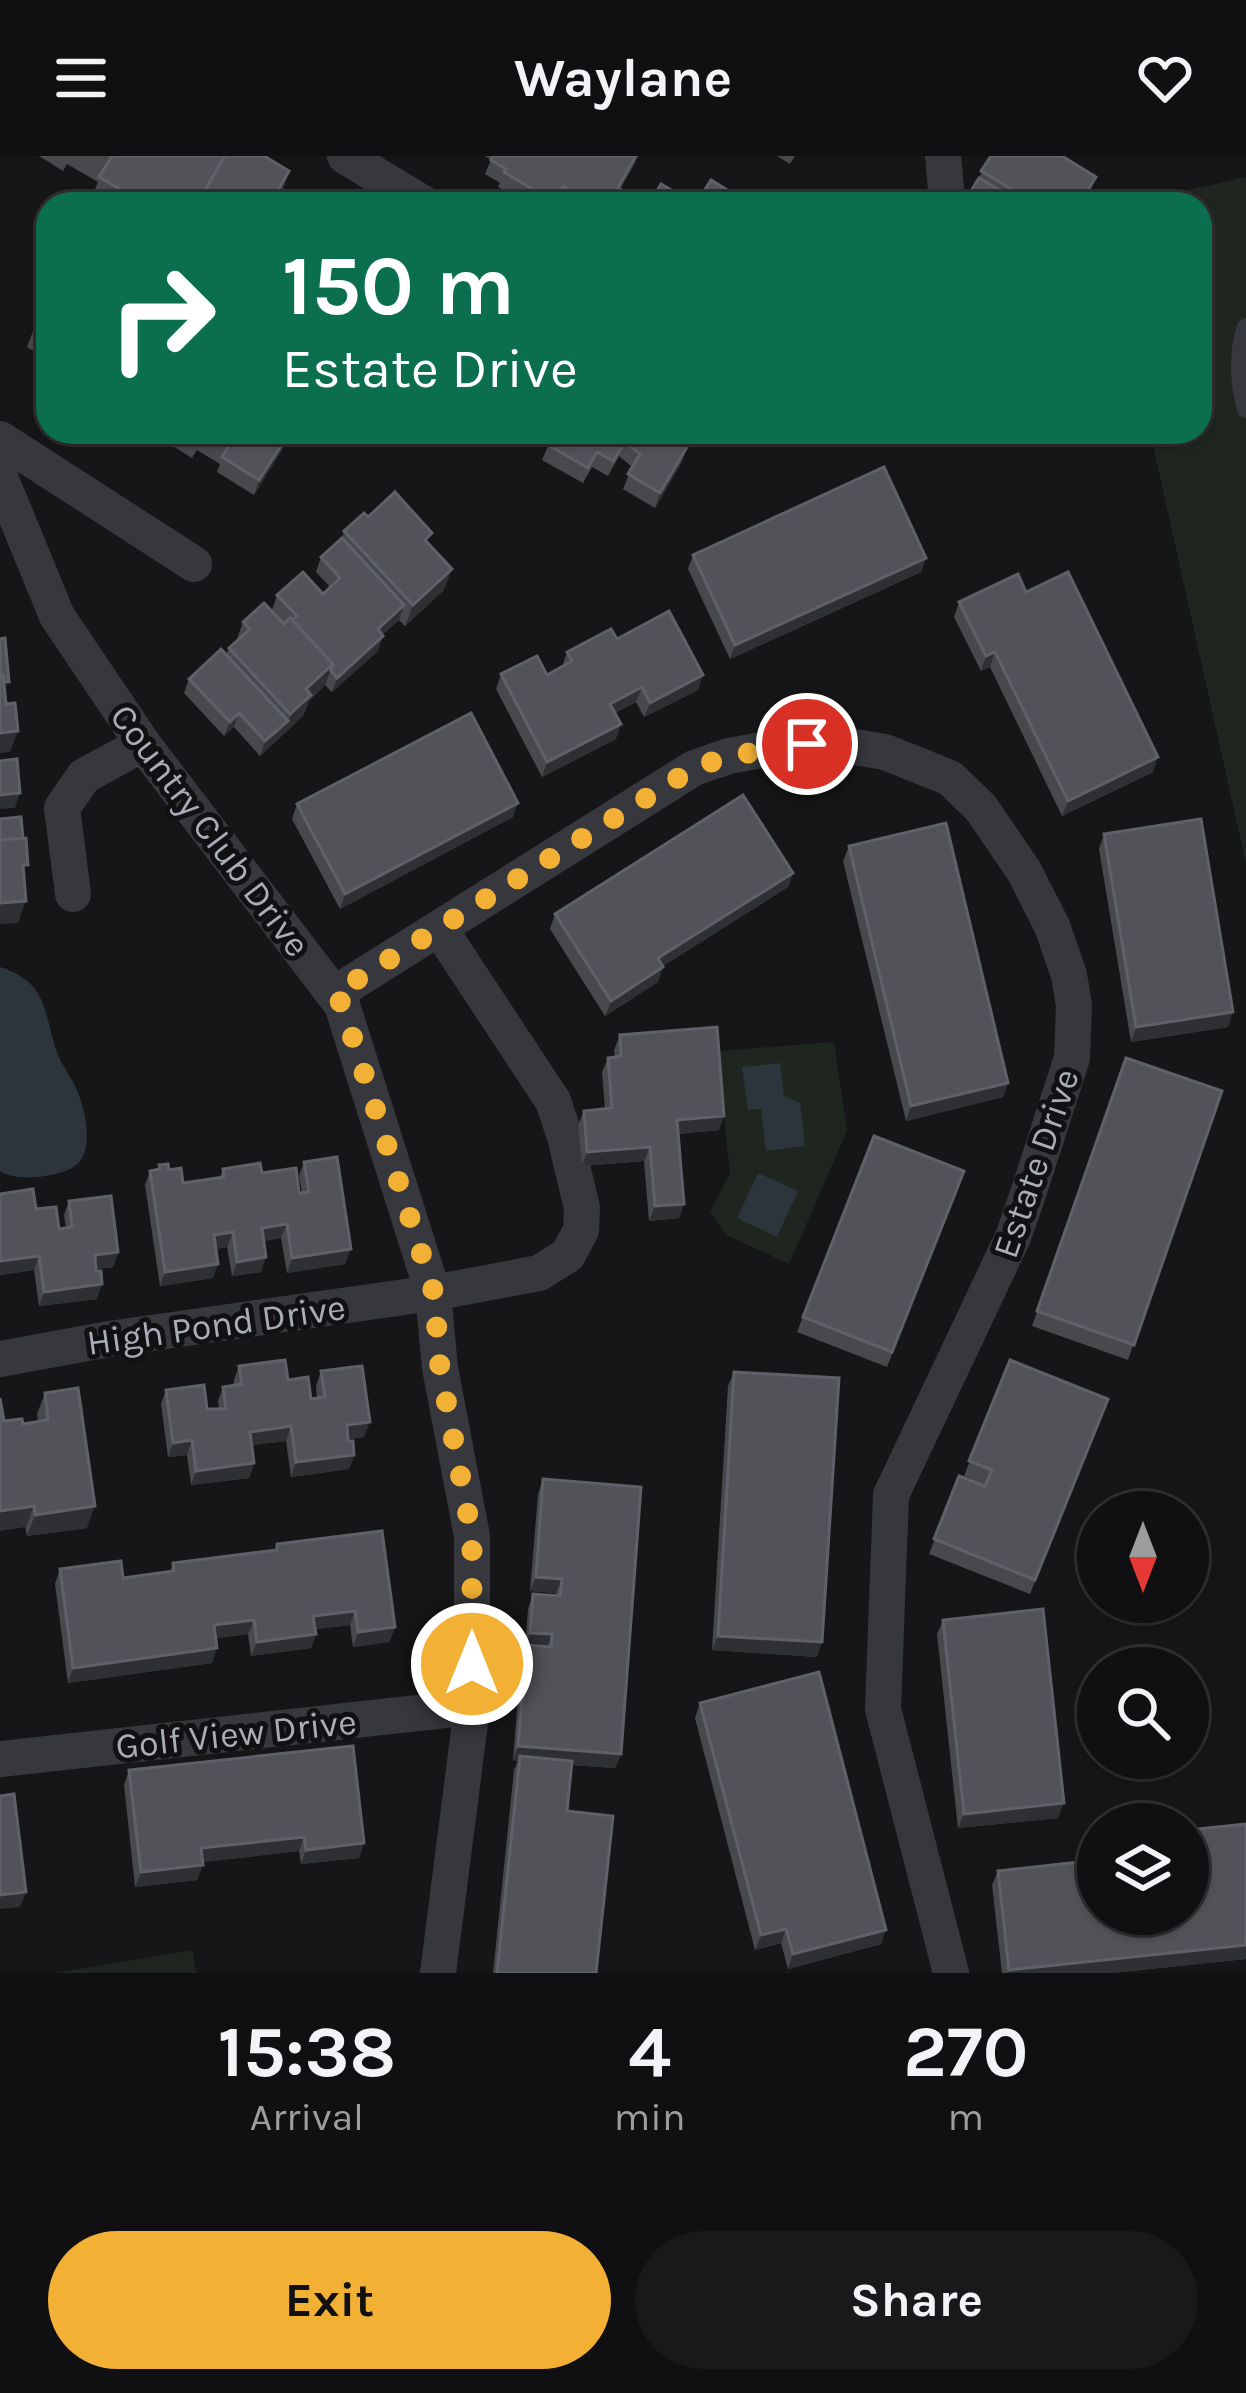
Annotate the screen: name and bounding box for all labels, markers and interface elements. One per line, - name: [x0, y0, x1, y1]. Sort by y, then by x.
- icon: menu: [48, 45, 114, 111]
- icon: heart: [1132, 45, 1198, 111]
- text: Waylane: [514, 46, 732, 110]
- text: 150 m: [282, 237, 515, 335]
- icon: right: [84, 240, 240, 396]
- text: Estate Drive: [282, 337, 578, 401]
- pin: [756, 693, 858, 795]
- street label: Country Club Drive: [102, 696, 319, 965]
- icon: arrive: [774, 711, 840, 777]
- street label: Estate Drive: [984, 1063, 1088, 1263]
- street label: High Pond Drive: [84, 1286, 348, 1364]
- north arrow: [1077, 1491, 1209, 1623]
- map controls: [1077, 1491, 1209, 1935]
- position arrow: [409, 1601, 535, 1727]
- button: search: [1077, 1647, 1209, 1779]
- street label: Golf View Drive: [114, 1700, 359, 1768]
- button: layers: [1077, 1803, 1209, 1935]
- text: 15:38: [218, 2010, 396, 2094]
- text: 4: [628, 2010, 671, 2094]
- text: 270: [903, 2010, 1028, 2094]
- text: Arrival: [250, 2094, 364, 2140]
- text: min: [614, 2094, 686, 2140]
- text: m: [947, 2094, 984, 2140]
- button: Exit: [48, 2231, 611, 2369]
- button: Share: [635, 2231, 1198, 2369]

